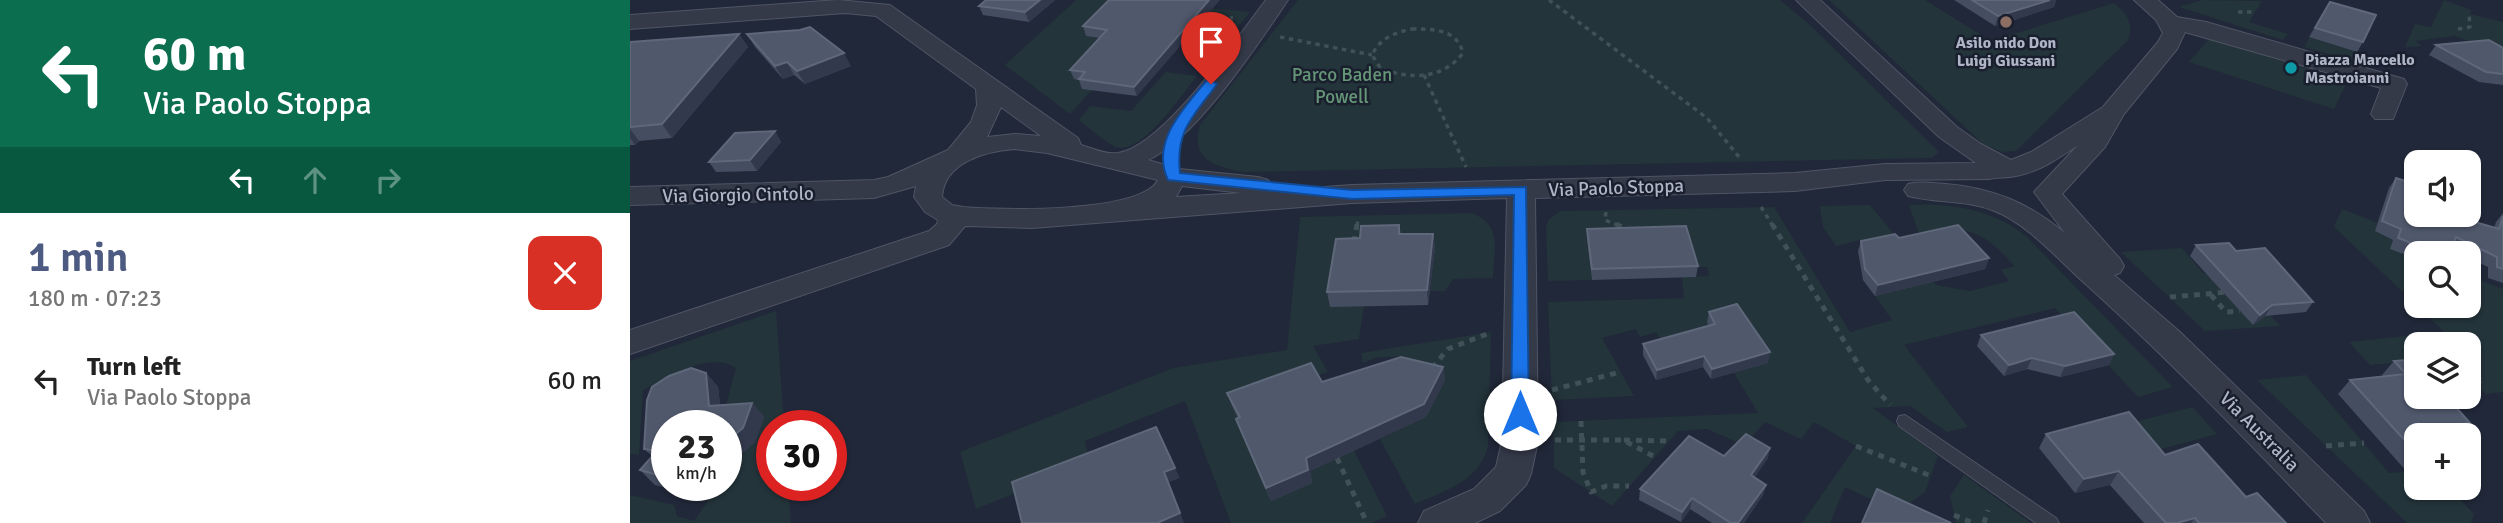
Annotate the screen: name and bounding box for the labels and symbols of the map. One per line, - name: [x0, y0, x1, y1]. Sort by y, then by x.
- pin: [1181, 12.0, 1241, 84]
- marker: Asilo nido Don Luigi Giussani: [1998, 14, 2014, 30]
- place label: Asilo nido Don Luigi Giussani: [1956, 33, 2057, 71]
- place label: Piazza Marcello Mastroianni: [2305, 50, 2415, 88]
- marker: Piazza Marcello Mastroianni: [2283, 60, 2299, 76]
- park label: Parco Baden Powell: [1292, 63, 1392, 109]
- street label: Via Paolo Stoppa: [1548, 174, 1684, 202]
- street label: Via Giorgio Cintolo: [662, 182, 814, 208]
- position arrow: [1483, 377, 1557, 451]
- street label: Via Australia: [2214, 387, 2304, 477]
- speed limit sign: 30: [756, 410, 847, 501]

